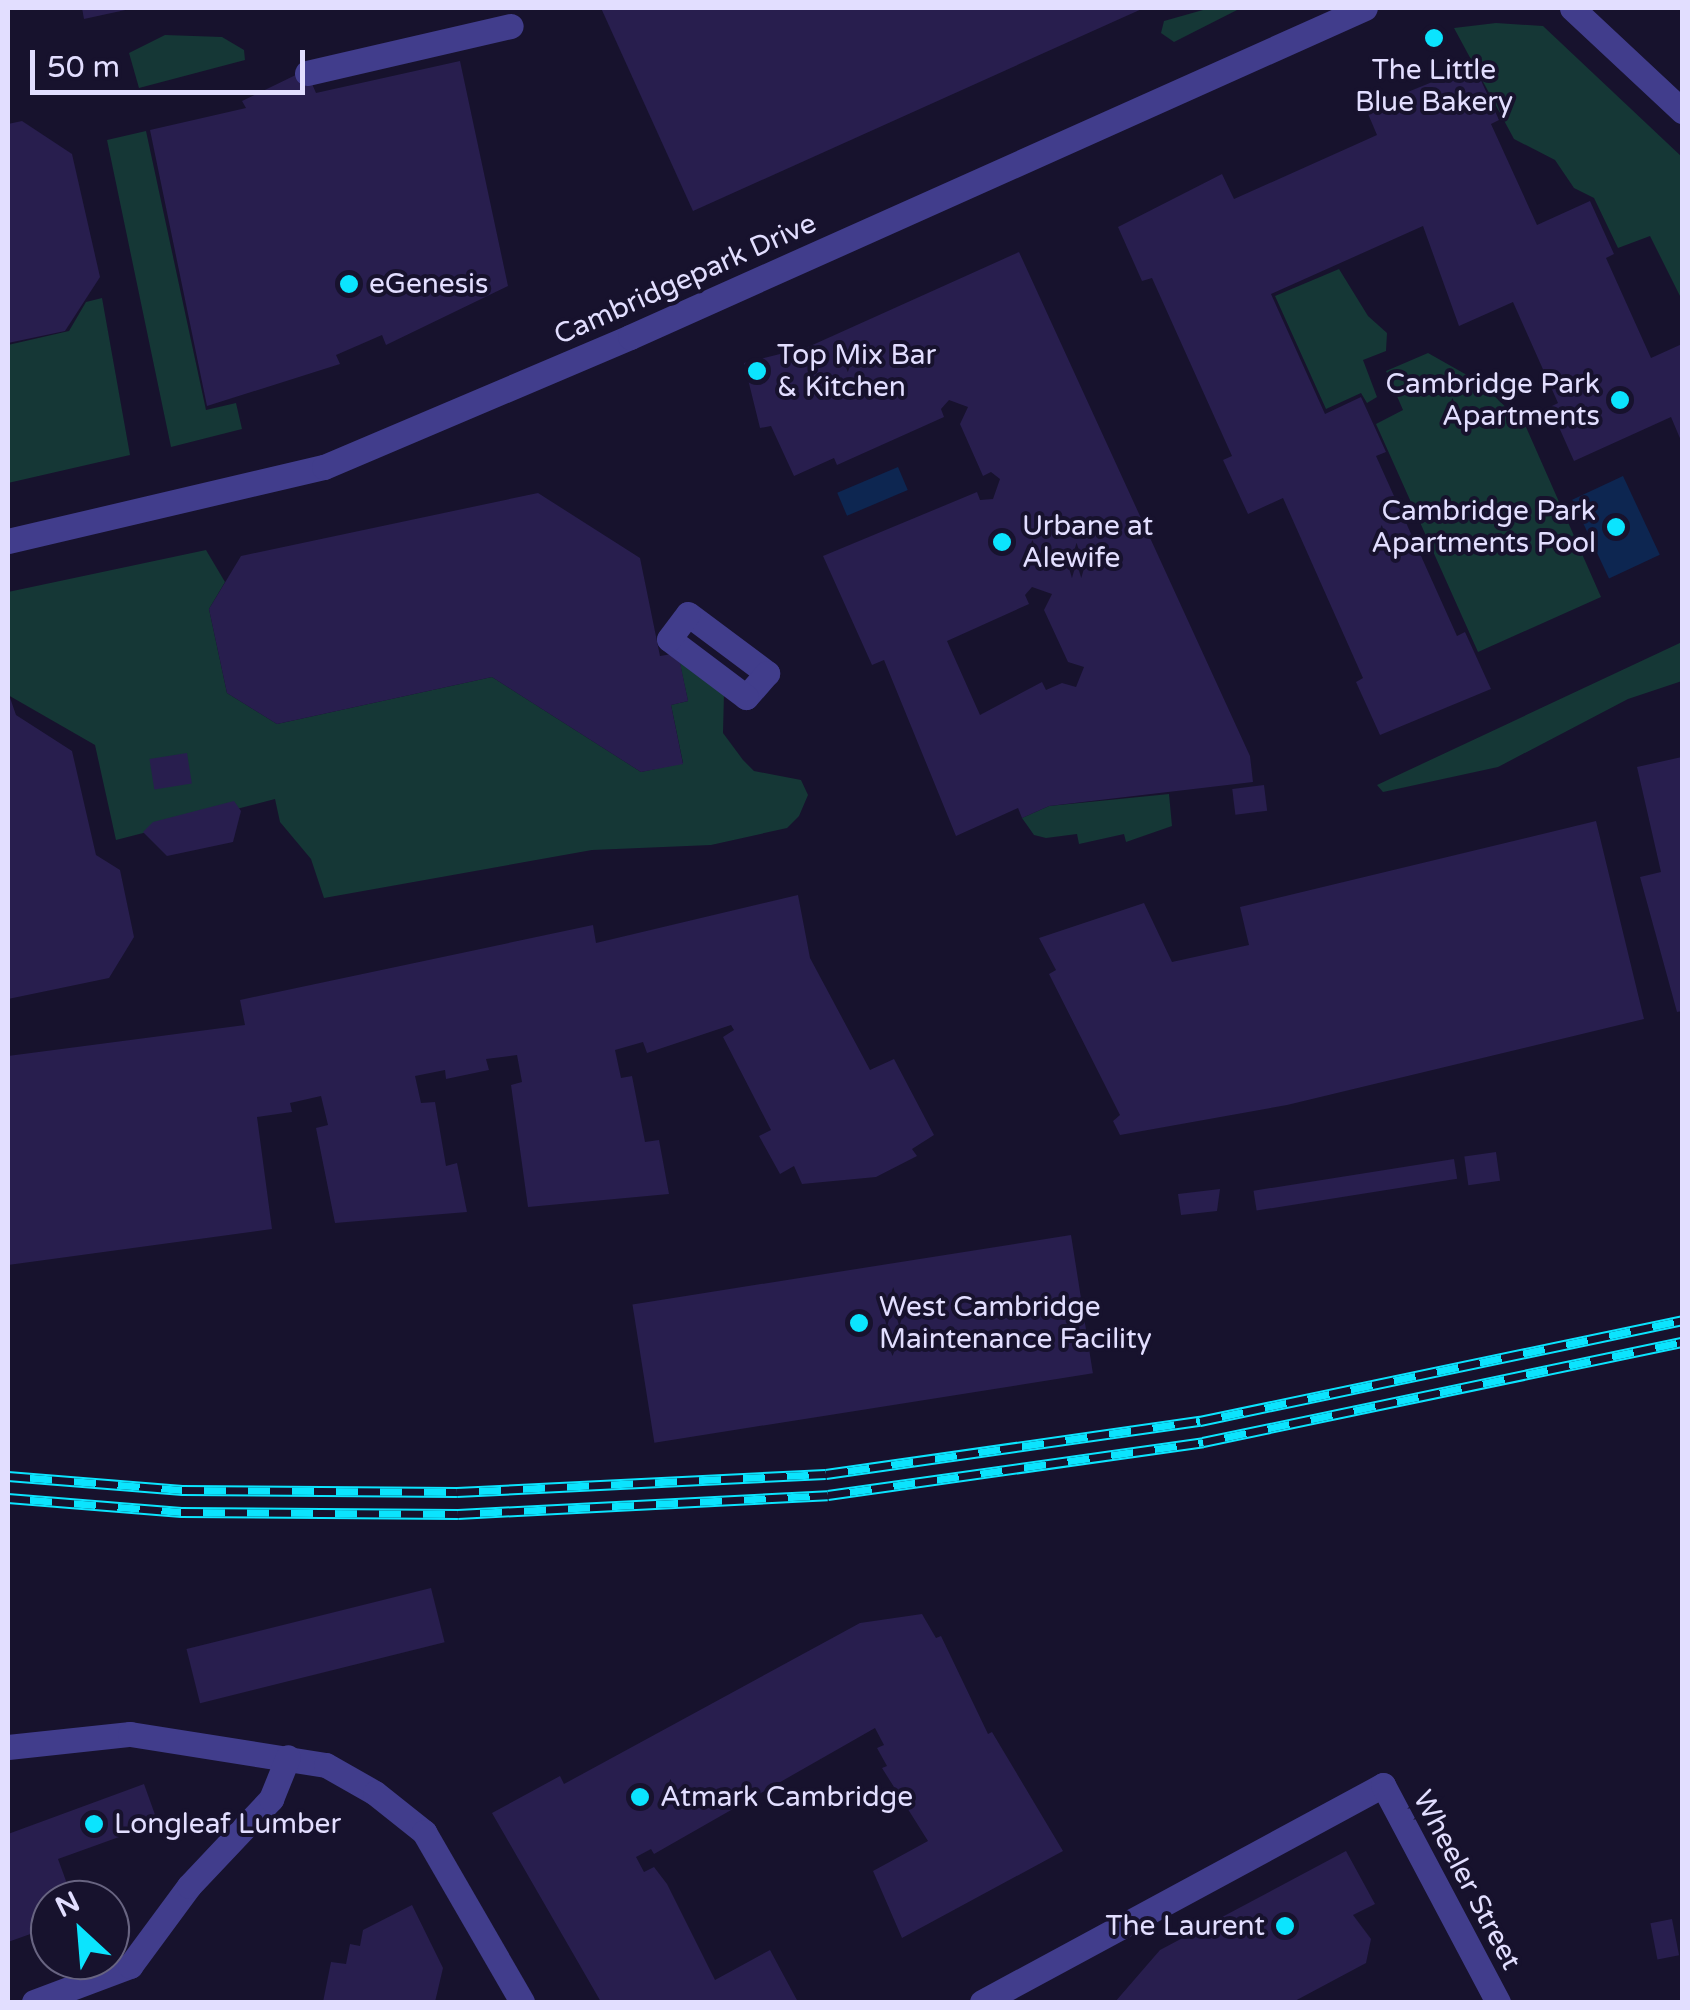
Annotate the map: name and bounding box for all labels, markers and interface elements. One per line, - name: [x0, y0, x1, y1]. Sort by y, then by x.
- marker: The Little Blue Bakery: [1423, 27, 1445, 49]
- scale bar: [35, 30, 310, 92]
- text: 50 m: [47, 49, 120, 86]
- place label: The Little Blue Bakery: [1355, 53, 1513, 119]
- street label: Cambridgepark Drive: [549, 206, 821, 352]
- place label: eGenesis: [369, 267, 489, 301]
- marker: eGenesis: [338, 273, 360, 295]
- place label: Top Mix Bar & Kitchen: [777, 338, 936, 404]
- marker: Top Mix Bar & Kitchen: [746, 360, 768, 382]
- place label: Cambridge Park Apartments: [1385, 367, 1600, 433]
- marker: Cambridge Park Apartments: [1609, 389, 1631, 411]
- place label: Cambridge Park Apartments Pool: [1371, 494, 1596, 560]
- place label: Urbane at Alewife: [1022, 509, 1153, 575]
- marker: Cambridge Park Apartments Pool: [1605, 516, 1627, 538]
- marker: Urbane at Alewife: [991, 531, 1013, 553]
- place label: West Cambridge Maintenance Facility: [879, 1290, 1152, 1356]
- marker: West Cambridge Maintenance Facility: [848, 1312, 870, 1334]
- place label: Atmark Cambridge: [660, 1780, 913, 1814]
- street label: Wheeler Street: [1406, 1785, 1528, 1975]
- marker: Atmark Cambridge: [629, 1786, 651, 1808]
- place label: Longleaf Lumber: [114, 1807, 341, 1841]
- marker: Longleaf Lumber: [83, 1813, 105, 1835]
- north arrow: [30, 1880, 130, 1980]
- text: N: [50, 1885, 85, 1925]
- place label: The Laurent: [1106, 1909, 1265, 1943]
- marker: The Laurent: [1274, 1915, 1296, 1937]

